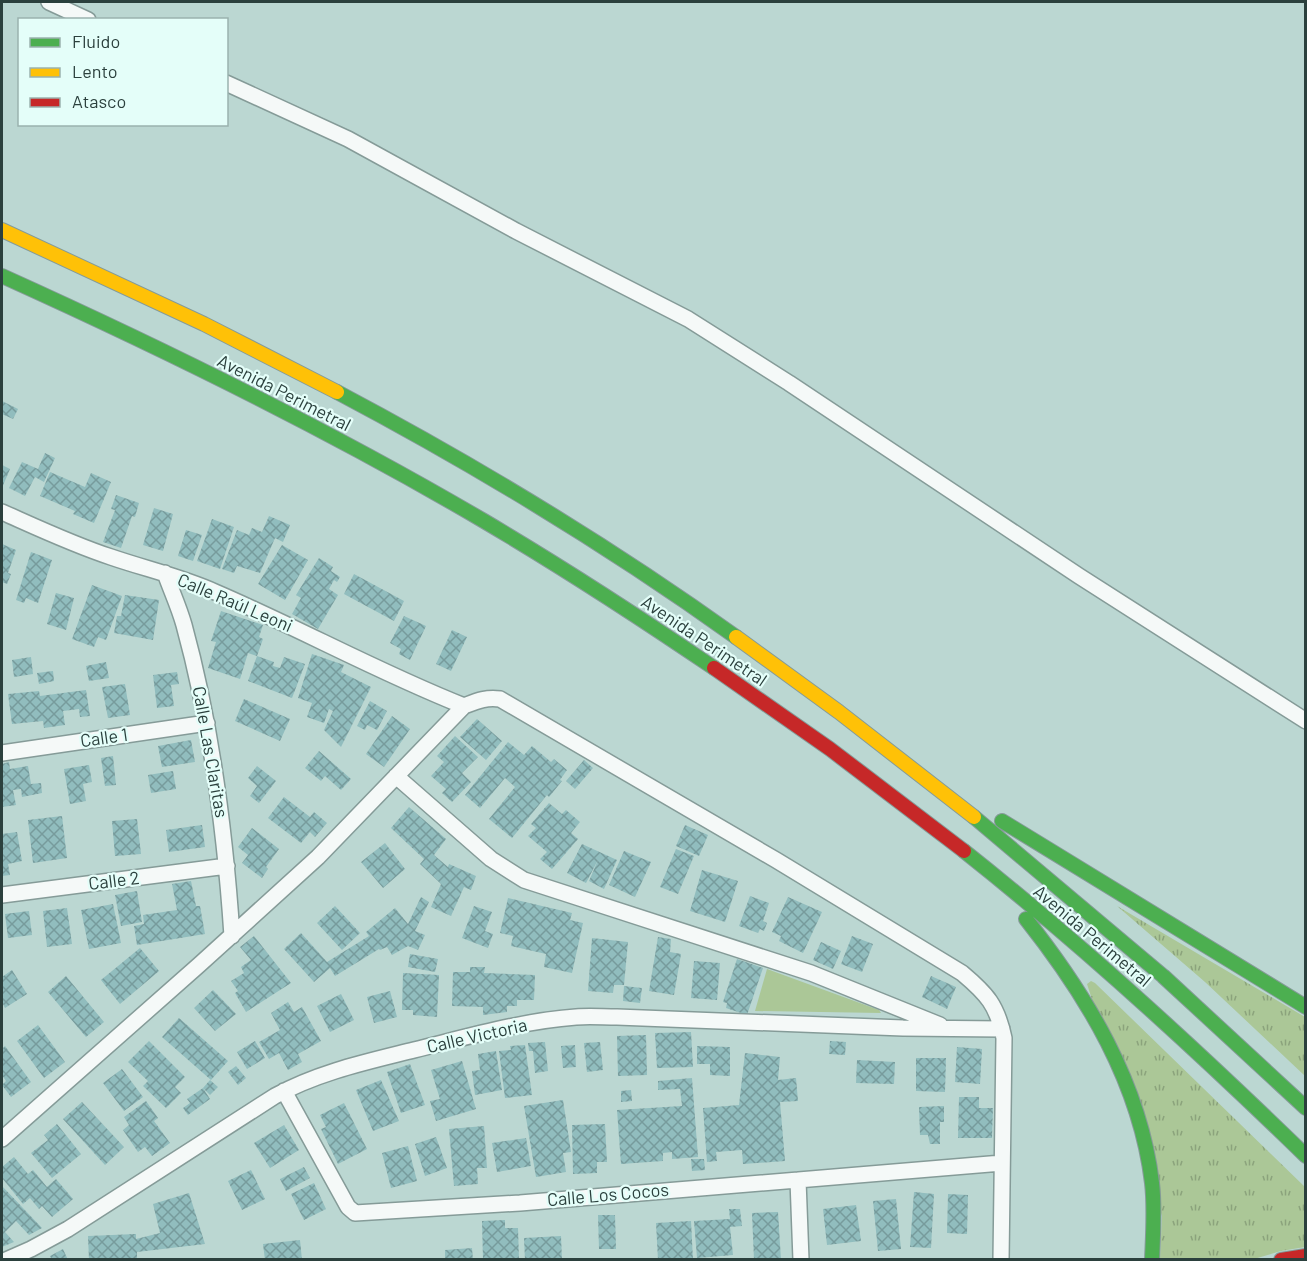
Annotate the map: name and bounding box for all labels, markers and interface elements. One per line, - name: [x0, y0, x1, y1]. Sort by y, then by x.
- legend: [18, 18, 228, 126]
- text: Fluido: [72, 30, 120, 52]
- text: Lento: [72, 60, 118, 82]
- text: Atasco: [72, 90, 126, 112]
- street label: Avenida Perimetral: [214, 349, 355, 435]
- street label: Calle Raúl Leoni: [174, 568, 296, 636]
- street label: Avenida Perimetral: [638, 590, 772, 690]
- street label: Calle Las Claritas: [189, 684, 233, 819]
- street label: Calle 1: [79, 723, 129, 751]
- street label: Calle 2: [87, 866, 141, 894]
- street label: Avenida Perimetral: [1029, 880, 1156, 991]
- street label: Calle Victoria: [424, 1013, 529, 1057]
- street label: Calle Los Cocos: [546, 1178, 670, 1210]

